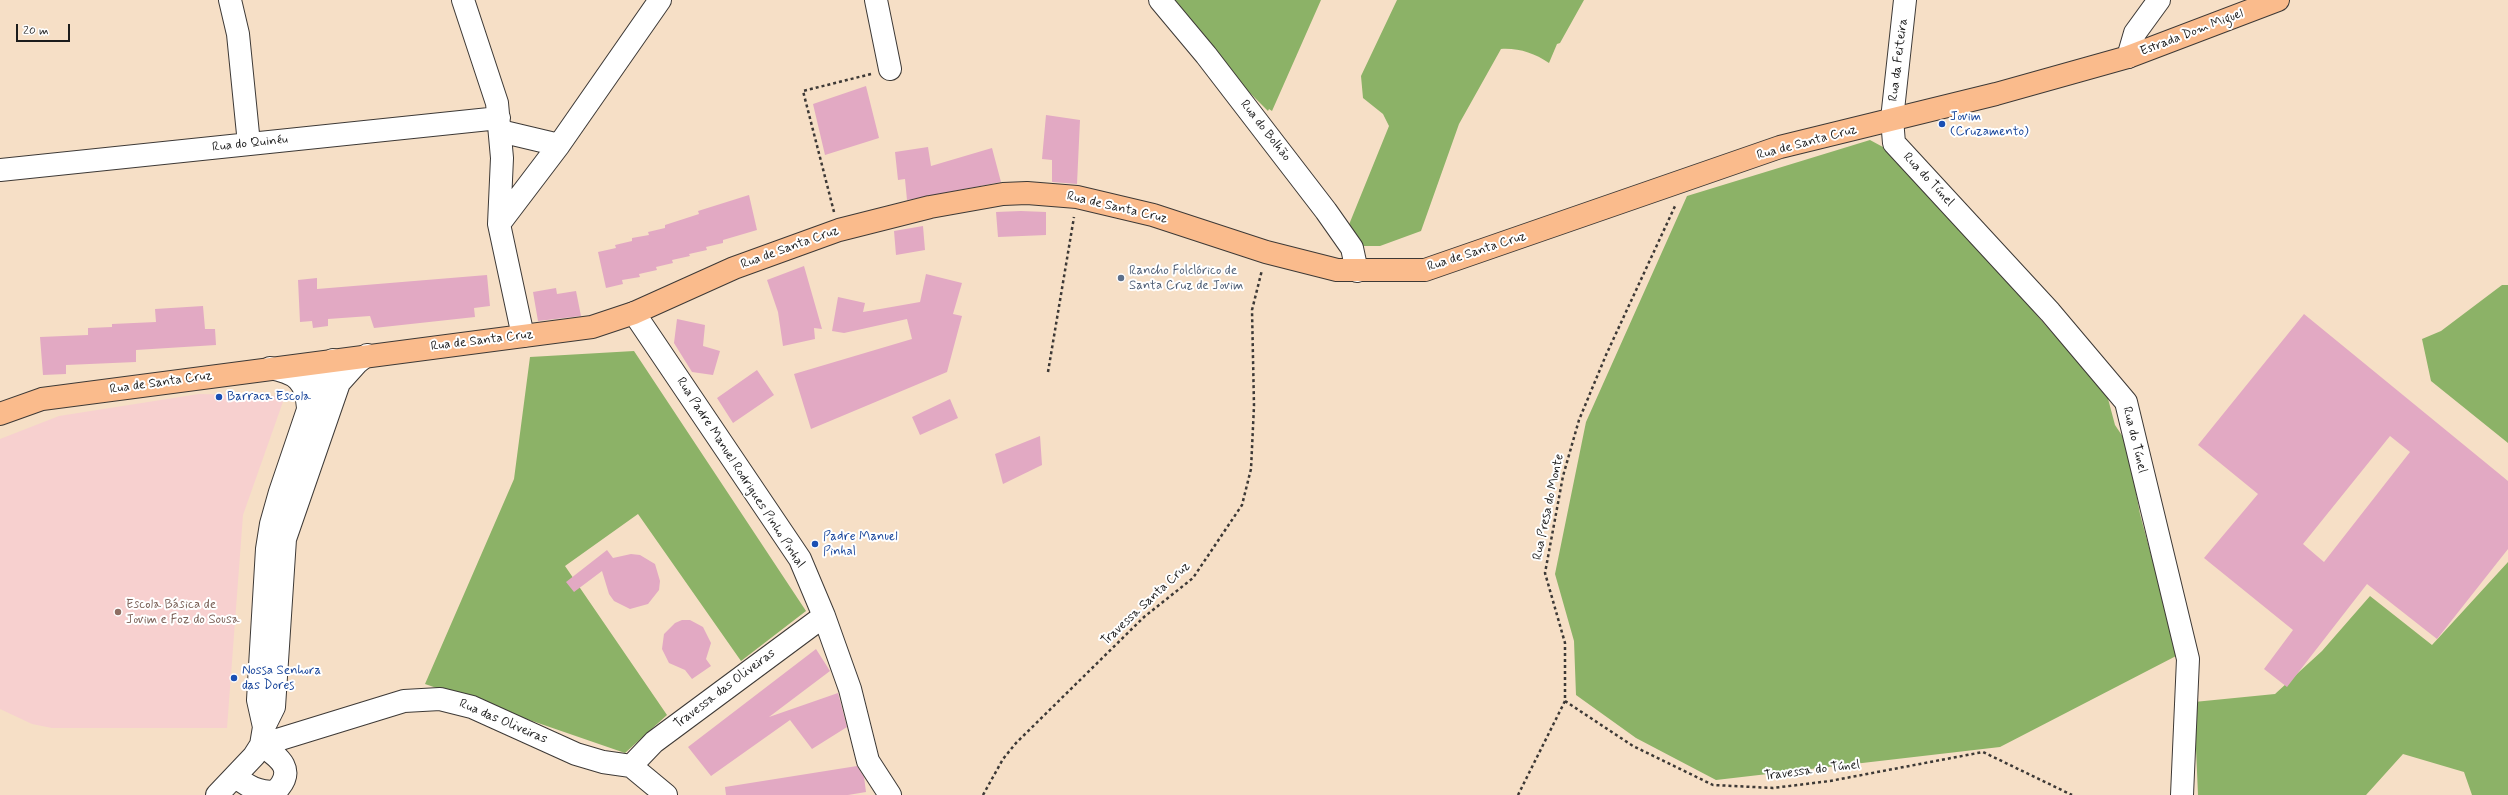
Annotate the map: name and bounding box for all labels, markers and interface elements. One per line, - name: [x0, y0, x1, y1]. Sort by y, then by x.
- street label: Estrada Dom Miguel: [2138, 6, 2246, 60]
- scale bar: [18, 16, 72, 42]
- street label: Rua da Feiteira: [1886, 18, 1912, 102]
- text: 20 m: [23, 23, 49, 39]
- street label: Rua do Bolhão: [1236, 97, 1294, 165]
- place label: Jovim (Cruzamento): [1950, 109, 2029, 140]
- marker: Jovim (Cruzamento): [1937, 119, 1947, 129]
- street label: Rua de Santa Cruz: [1755, 122, 1859, 164]
- street label: Rua do Quinéu: [211, 132, 289, 156]
- street label: Rua do Túnel: [1899, 150, 1957, 210]
- street label: Rua de Santa Cruz: [1065, 189, 1169, 227]
- street label: Rua de Santa Cruz: [739, 223, 841, 273]
- street label: Rua de Santa Cruz: [1426, 229, 1528, 275]
- place label: Rancho Folclórico de Santa Cruz de Jovim: [1129, 263, 1243, 294]
- marker: Rancho Folclórico de Santa Cruz de Jovim: [1116, 273, 1126, 283]
- street label: Rua de Santa Cruz: [430, 327, 534, 355]
- street label: Rua de Santa Cruz: [109, 368, 213, 398]
- street label: Rua Padre Manuel Rodrigues Pinho Pinhal: [672, 375, 808, 571]
- place label: Barraca Escola: [227, 389, 311, 405]
- marker: Barraca Escola: [214, 392, 224, 402]
- street label: Rua do Túnel: [2118, 405, 2150, 475]
- street label: Rua Presa do Monte: [1530, 452, 1568, 562]
- place label: Padre Manuel Pinhal: [823, 529, 898, 560]
- marker: Padre Manuel Pinhal: [810, 539, 820, 549]
- street label: Travessa Santa Cruz: [1098, 559, 1194, 649]
- place label: Escola Básica de Jovim e Foz do Sousa: [126, 597, 240, 628]
- marker: Escola Básica de Jovim e Foz do Sousa: [113, 607, 123, 617]
- street label: Travessa das Oliveiras: [671, 646, 779, 732]
- place label: Nossa Senhora das Dores: [242, 663, 321, 694]
- marker: Nossa Senhora das Dores: [229, 673, 239, 683]
- street label: Rua das Oliveiras: [457, 696, 549, 748]
- street label: Travessa do Túnel: [1763, 757, 1861, 785]

